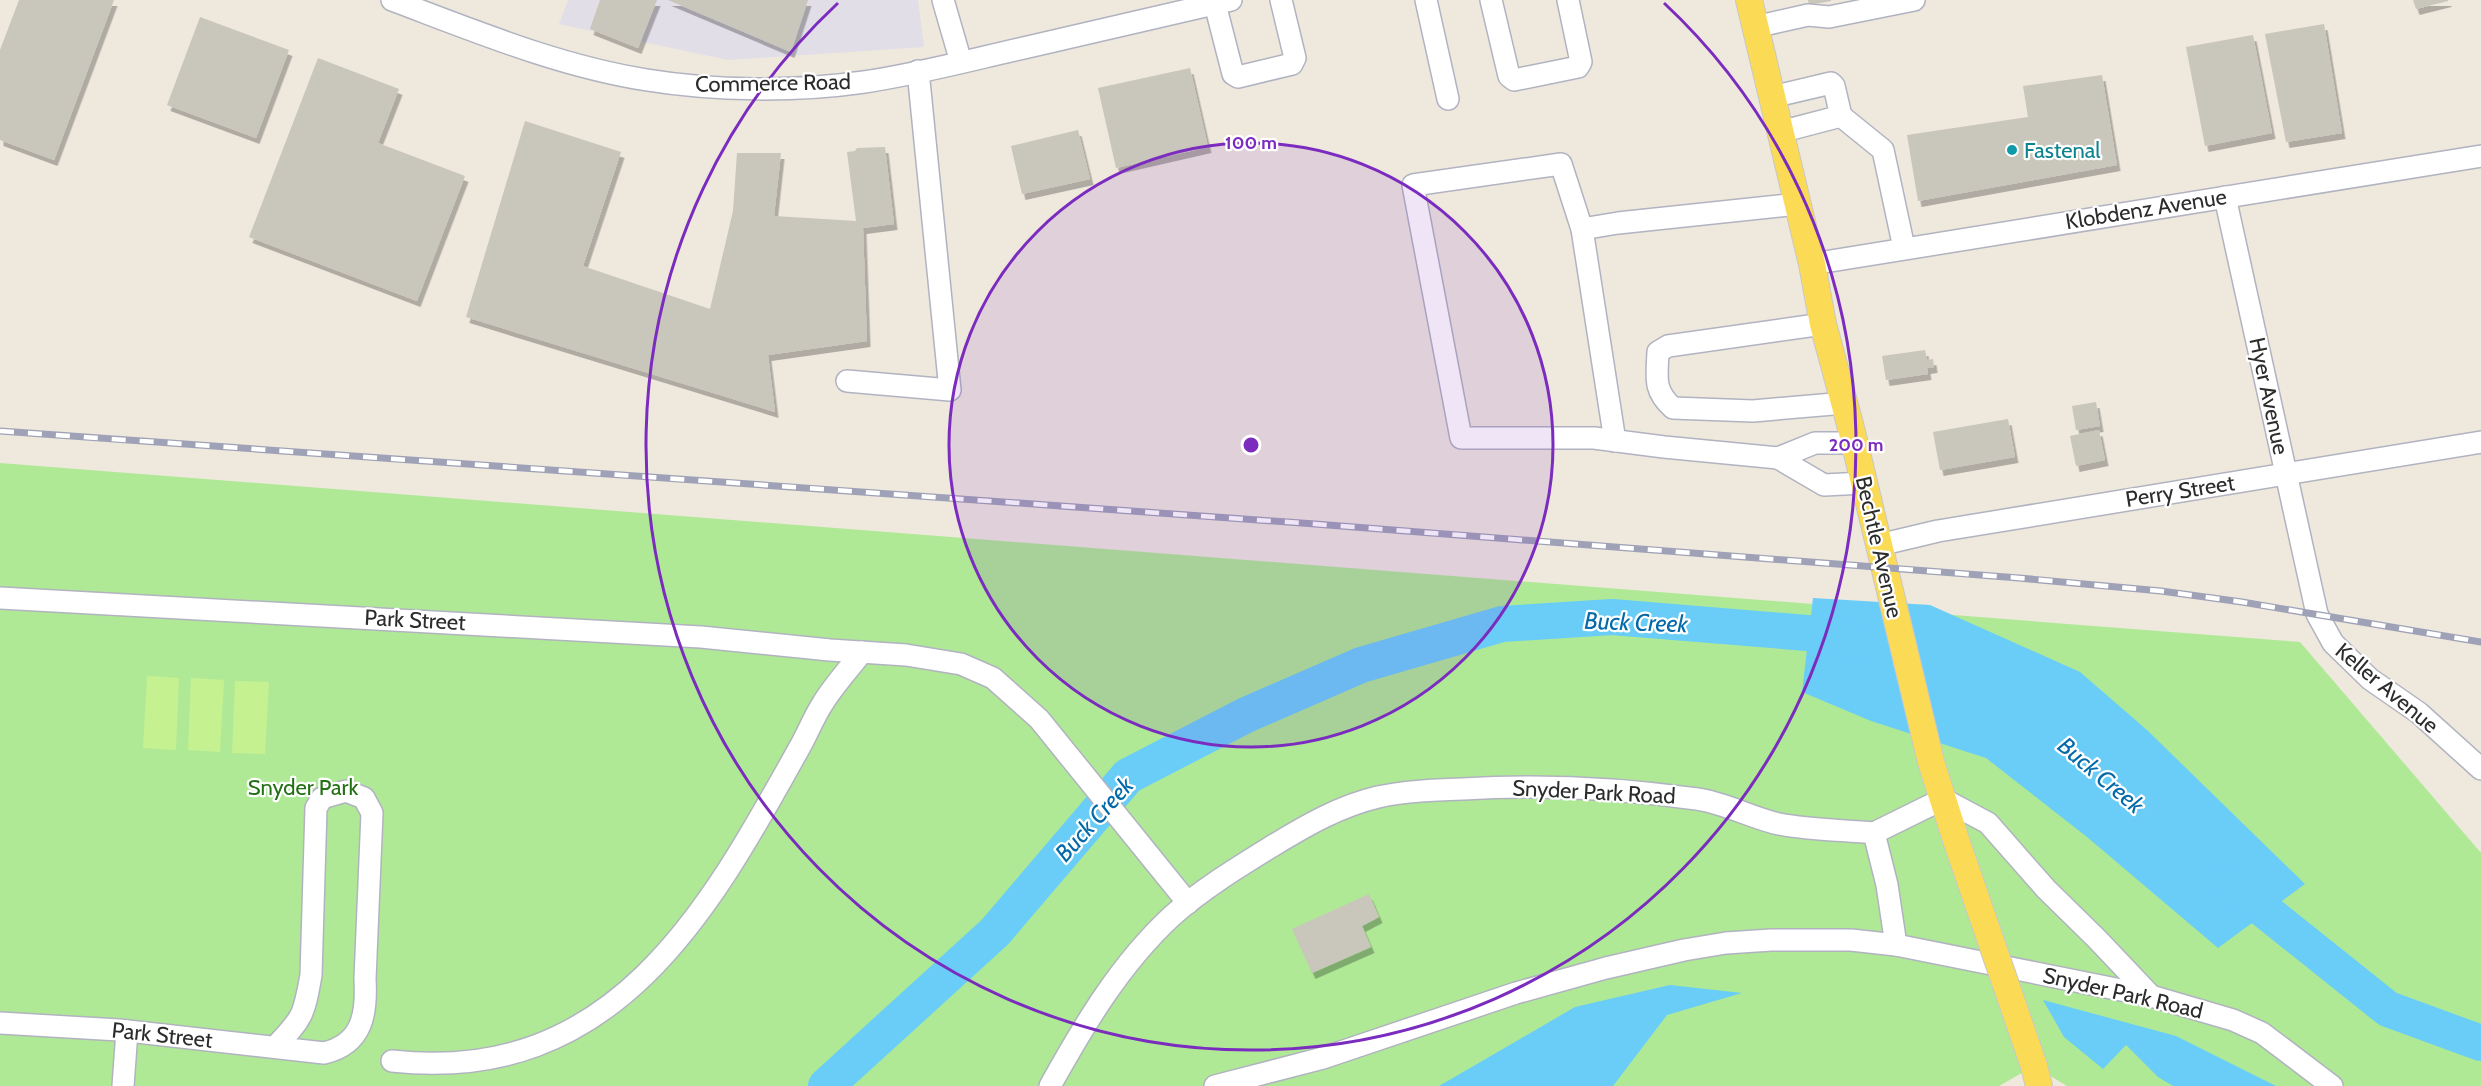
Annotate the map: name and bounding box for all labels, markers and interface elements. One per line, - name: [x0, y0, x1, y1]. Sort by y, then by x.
- street label: Commerce Road: [695, 68, 851, 98]
- text: 100 m: [1225, 132, 1277, 154]
- place label: Fastenal: [2024, 137, 2101, 164]
- marker: Fastenal: [2005, 143, 2019, 157]
- street label: Klobdenz Avenue: [2064, 183, 2228, 235]
- street label: Hyer Avenue: [2243, 335, 2295, 457]
- text: 200 m: [1829, 434, 1883, 456]
- centre of rings: [1241, 435, 1261, 455]
- street label: Perry Street: [2124, 469, 2237, 513]
- street label: Bechtle Avenue: [1850, 474, 1908, 620]
- street label: Park Street: [364, 604, 467, 636]
- water label: Buck Creek: [1584, 606, 1689, 638]
- street label: Keller Avenue: [2330, 637, 2444, 739]
- water label: Buck Creek: [2052, 731, 2151, 820]
- water label: Buck Creek: [1049, 770, 1140, 867]
- park label: Snyder Park: [248, 774, 358, 801]
- street label: Snyder Park Road: [1512, 774, 1676, 810]
- street label: Snyder Park Road: [2040, 961, 2206, 1025]
- street label: Park Street: [110, 1016, 214, 1054]

